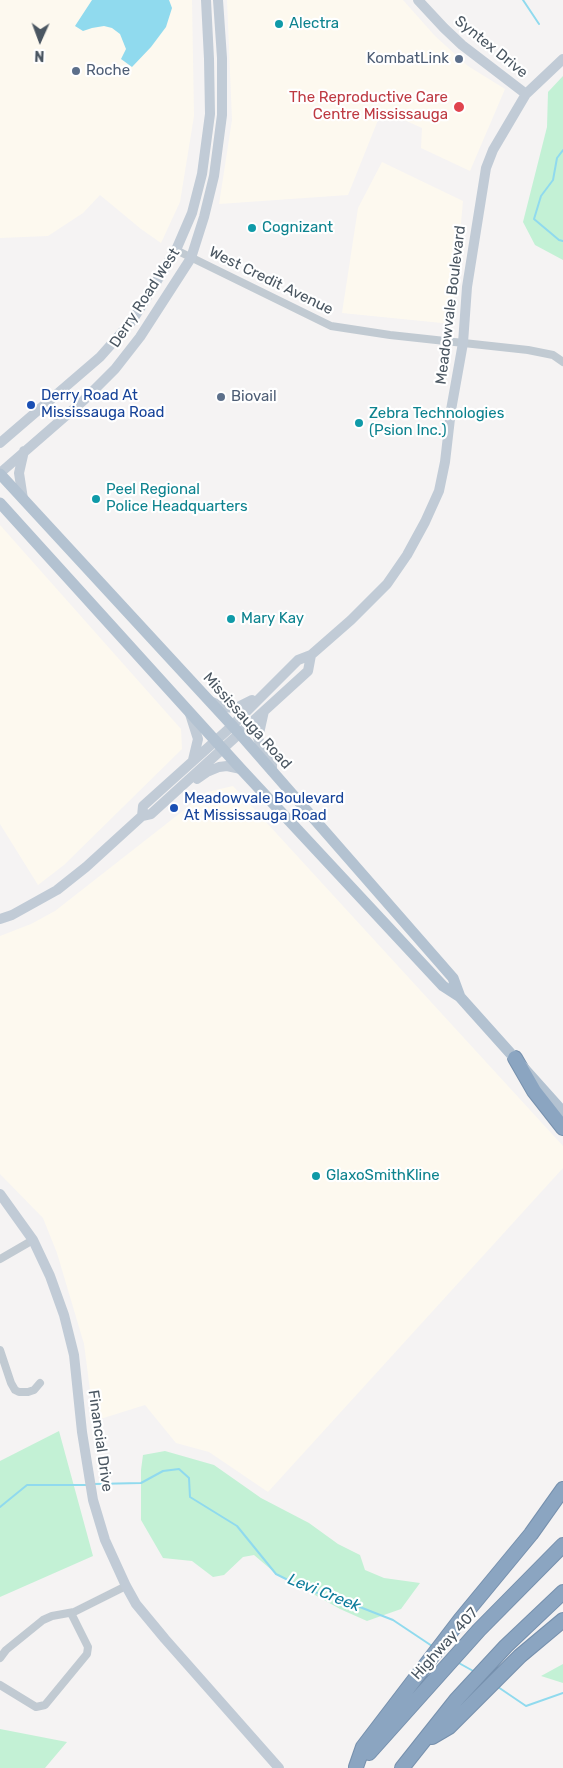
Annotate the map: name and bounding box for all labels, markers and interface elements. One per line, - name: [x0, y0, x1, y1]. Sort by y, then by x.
- street label: Syntex Drive: [451, 12, 531, 82]
- north arrow: [15, 15, 65, 65]
- place label: Alectra: [289, 15, 339, 33]
- marker: Alectra: [273, 18, 285, 30]
- text: N: [34, 47, 45, 64]
- place label: KombatLink: [367, 50, 449, 68]
- marker: KombatLink: [453, 53, 465, 65]
- place label: Roche: [86, 62, 130, 80]
- marker: Roche: [70, 65, 82, 77]
- place label: The Reproductive Care Centre Mississauga: [289, 89, 448, 124]
- marker: The Reproductive Care Centre Mississauga: [452, 100, 466, 114]
- place label: Cognizant: [262, 219, 333, 237]
- marker: Cognizant: [246, 222, 258, 234]
- street label: Meadowvale Boulevard: [432, 224, 470, 386]
- street label: West Credit Avenue: [206, 243, 336, 319]
- street label: Derry Road West: [106, 245, 184, 351]
- place label: Derry Road At Mississauga Road: [41, 387, 165, 422]
- place label: Biovail: [231, 388, 277, 406]
- marker: Biovail: [215, 391, 227, 403]
- marker: Derry Road At Mississauga Road: [25, 399, 37, 411]
- place label: Zebra Technologies (Psion Inc.): [369, 405, 504, 440]
- marker: Zebra Technologies (Psion Inc.): [353, 417, 365, 429]
- place label: Peel Regional Police Headquarters: [106, 481, 248, 516]
- marker: Peel Regional Police Headquarters: [90, 493, 102, 505]
- place label: Mary Kay: [241, 610, 304, 628]
- marker: Mary Kay: [225, 613, 237, 625]
- street label: Mississauga Road: [199, 669, 295, 773]
- place label: Meadowvale Boulevard At Mississauga Road: [184, 790, 344, 825]
- marker: Meadowvale Boulevard At Mississauga Road: [168, 802, 180, 814]
- place label: GlaxoSmithKline: [326, 1167, 440, 1185]
- marker: GlaxoSmithKline: [310, 1170, 322, 1182]
- street label: Financial Drive: [84, 1389, 116, 1493]
- water label: Levi Creek: [285, 1570, 363, 1616]
- street label: Highway 407: [408, 1604, 482, 1684]

